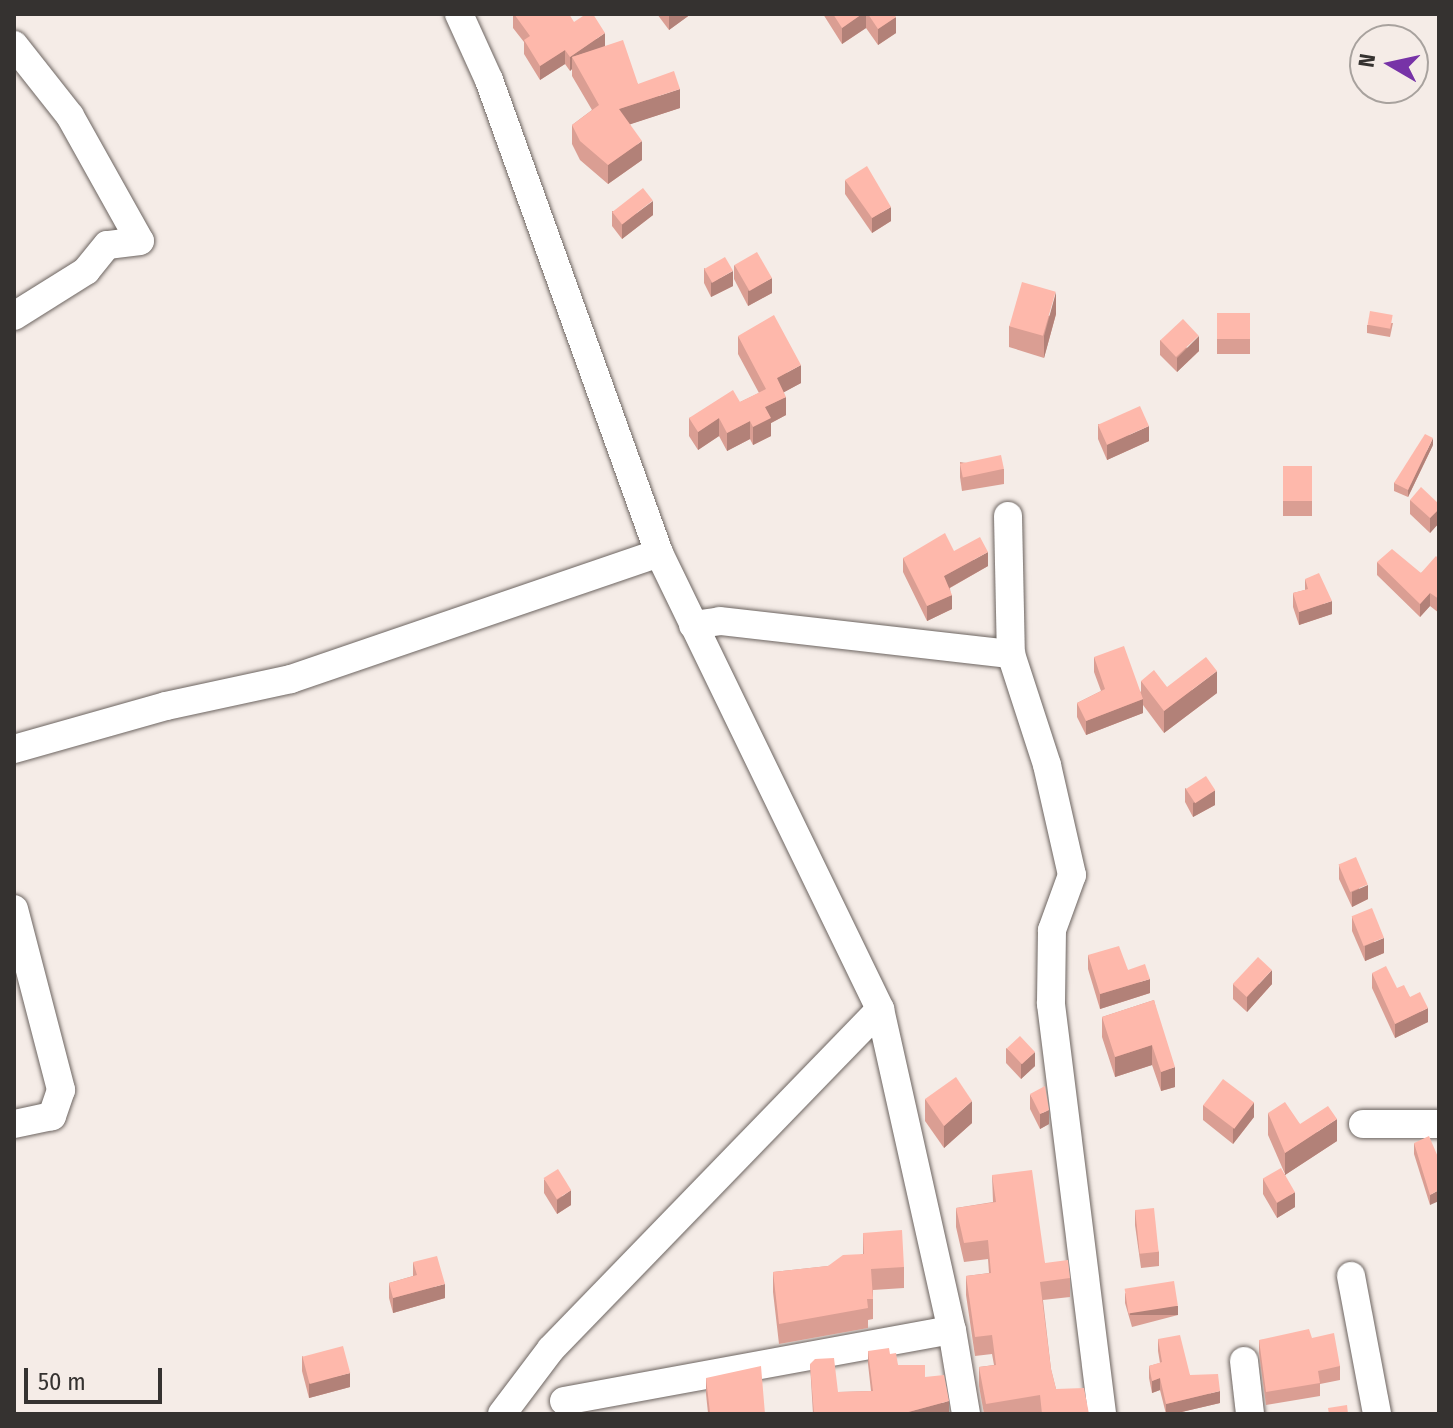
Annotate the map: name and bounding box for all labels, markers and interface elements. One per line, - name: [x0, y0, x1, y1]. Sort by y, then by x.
- north arrow: [1349, 24, 1429, 104]
- text: N: [1352, 52, 1381, 69]
- scale bar: [28, 1352, 166, 1402]
- text: 50 m: [38, 1368, 86, 1396]

